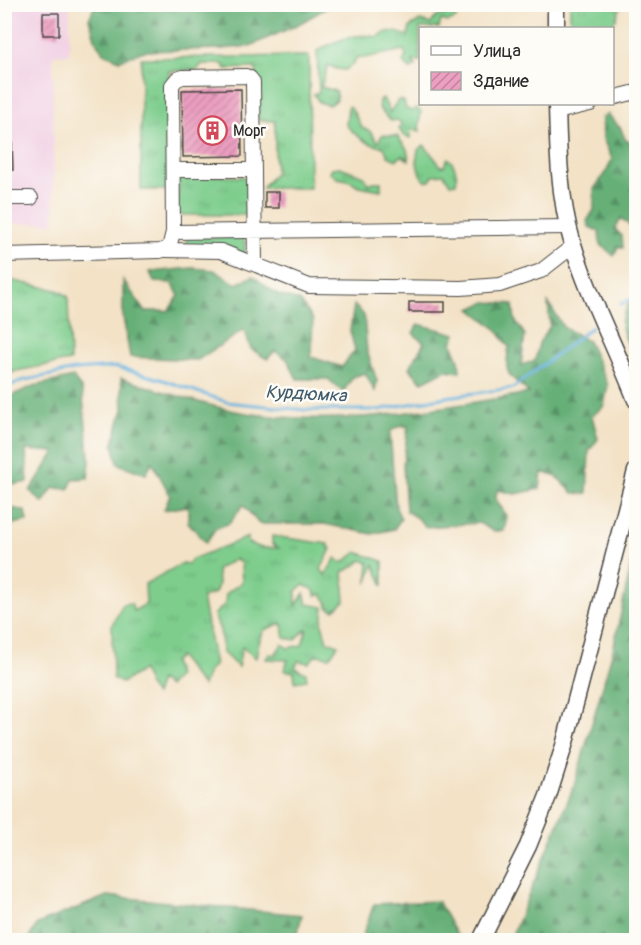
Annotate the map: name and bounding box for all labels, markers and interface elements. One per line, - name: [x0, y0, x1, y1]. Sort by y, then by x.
- legend: [419, 27, 614, 105]
- text: Улица: [473, 40, 521, 63]
- text: Здание: [473, 70, 529, 93]
- building icon: Морг: [196, 115, 228, 147]
- place label: Морг: [233, 121, 267, 141]
- water label: Курдюмка: [265, 380, 349, 408]

